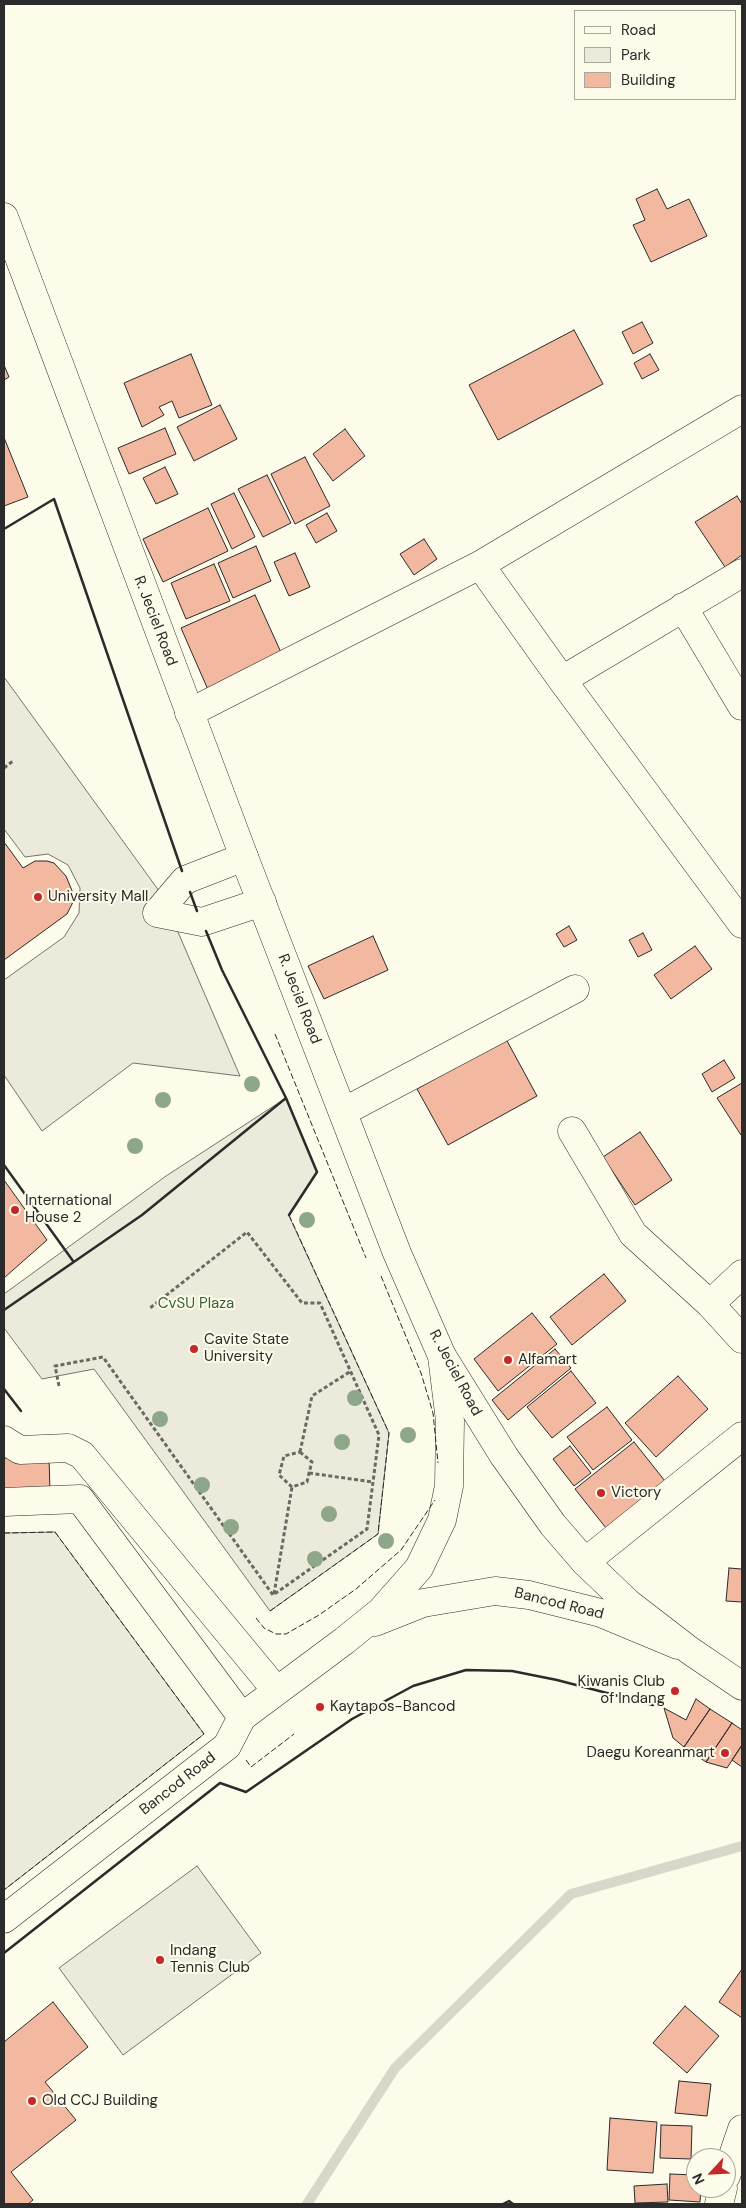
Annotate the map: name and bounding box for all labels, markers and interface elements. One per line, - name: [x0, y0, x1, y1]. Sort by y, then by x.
- legend: [574, 10, 736, 100]
- text: Road: [621, 20, 656, 40]
- text: Park: [621, 45, 651, 65]
- text: Building: [621, 70, 676, 90]
- street label: R. Jeciel Road: [130, 573, 180, 669]
- place label: University Mall: [48, 888, 148, 906]
- marker: University Mall: [32, 891, 44, 903]
- street label: R. Jeciel Road: [274, 951, 324, 1047]
- place label: International House 2: [25, 1192, 112, 1227]
- marker: International House 2: [9, 1204, 21, 1216]
- park label: CvSU Plaza: [158, 1295, 234, 1313]
- street label: R. Jeciel Road: [425, 1327, 485, 1419]
- place label: Cavite State University: [204, 1331, 289, 1366]
- marker: Cavite State University: [188, 1343, 200, 1355]
- place label: Alfamart: [518, 1351, 577, 1369]
- marker: Alfamart: [502, 1354, 514, 1366]
- place label: Victory: [611, 1484, 661, 1502]
- marker: Victory: [595, 1487, 607, 1499]
- street label: Bancod Road: [512, 1584, 606, 1624]
- place label: Kiwanis Club of Indang: [577, 1673, 665, 1708]
- marker: Kiwanis Club of Indang: [669, 1685, 681, 1697]
- place label: Kaytapos-Bancod: [330, 1698, 455, 1716]
- marker: Kaytapos-Bancod: [314, 1701, 326, 1713]
- place label: Daegu Koreanmart: [586, 1744, 715, 1762]
- marker: Daegu Koreanmart: [719, 1747, 731, 1759]
- street label: Bancod Road: [136, 1749, 220, 1819]
- place label: Indang Tennis Club: [170, 1942, 250, 1977]
- marker: Indang Tennis Club: [154, 1954, 166, 1966]
- place label: Old CCJ Building: [42, 2092, 158, 2110]
- marker: Old CCJ Building: [26, 2095, 38, 2107]
- north arrow: [686, 2148, 736, 2198]
- text: N: [688, 2170, 709, 2187]

